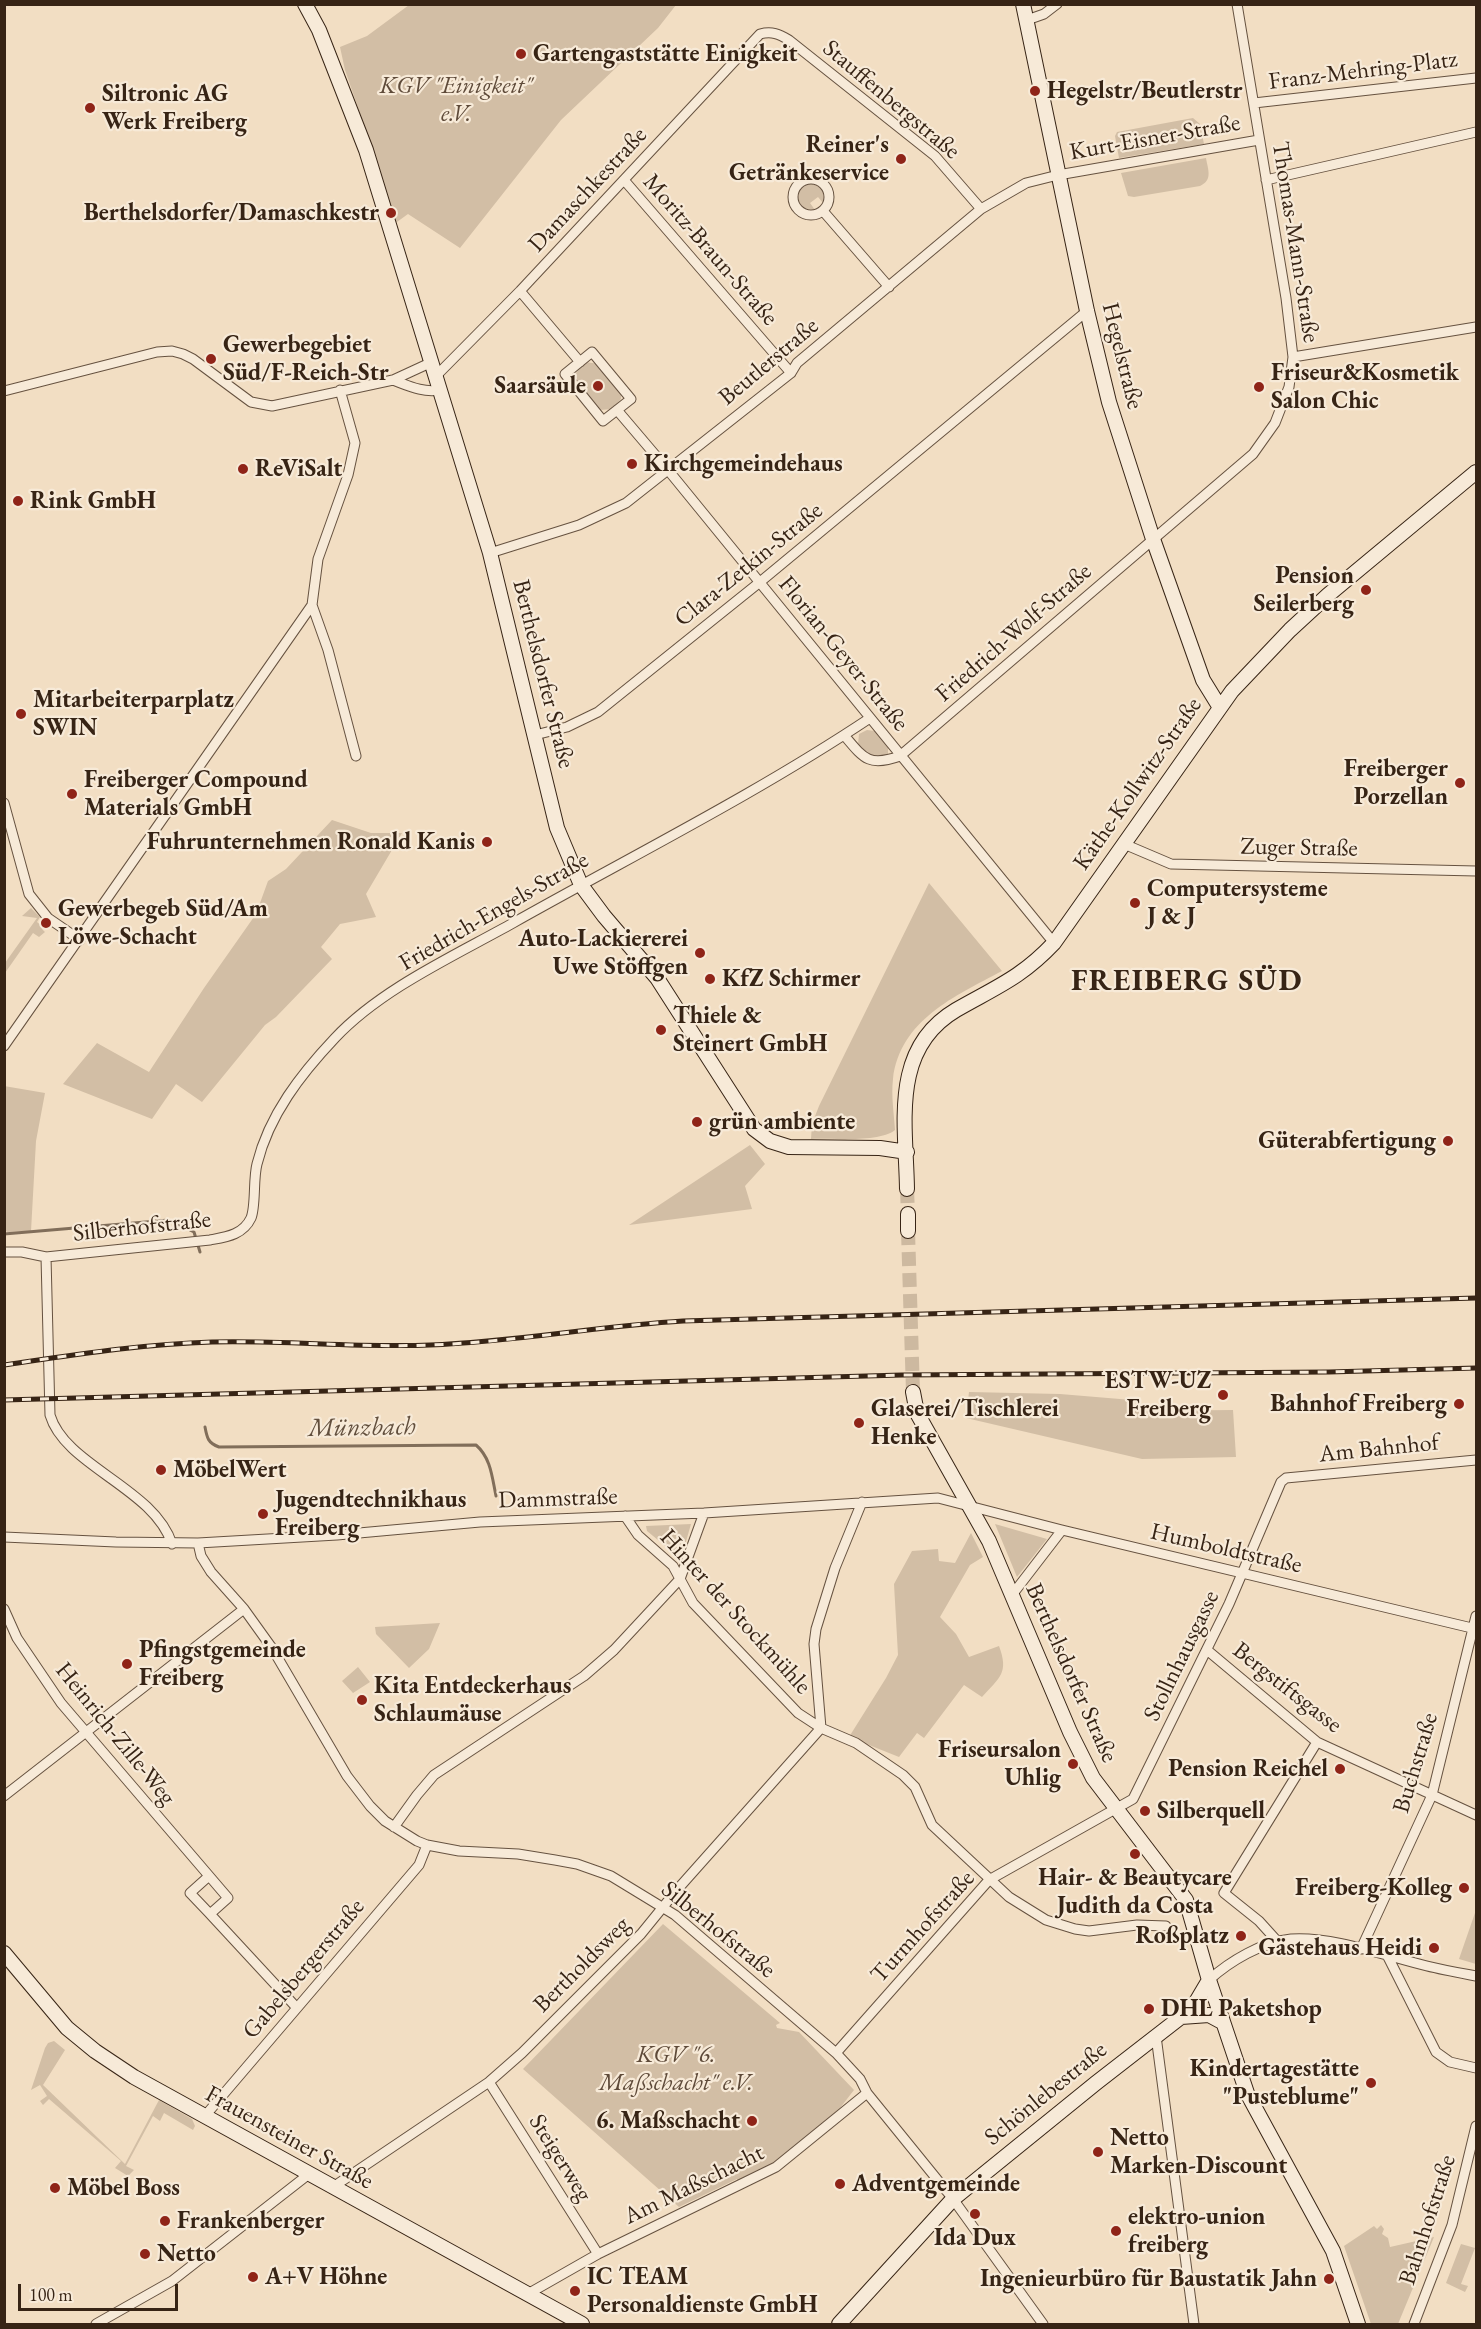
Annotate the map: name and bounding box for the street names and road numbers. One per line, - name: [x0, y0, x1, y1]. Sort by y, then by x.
- street label: Stauffenbergstraße: [816, 34, 966, 166]
- street label: Franz-Mehring-Platz: [1267, 45, 1459, 97]
- street label: Kurt-Eisner-Straße: [1067, 109, 1243, 167]
- street label: Damaschkestraße: [523, 121, 653, 259]
- street label: Thomas-Mann-Straße: [1265, 139, 1325, 345]
- street label: Moritz-Braun-Straße: [636, 168, 784, 332]
- street label: Hegelstraße: [1095, 300, 1149, 412]
- street label: Beutlerstraße: [713, 312, 825, 412]
- street label: Clara-Zetkin-Straße: [669, 497, 829, 633]
- street label: Friedrich-Wolf-Straße: [930, 557, 1098, 709]
- street label: Florian-Geyer-Straße: [772, 571, 914, 737]
- street label: Berthelsdorfer Straße: [506, 577, 580, 771]
- street label: Käthe-Kollwitz-Straße: [1068, 692, 1208, 876]
- street label: Zuger Straße: [1240, 833, 1358, 863]
- street label: Friedrich-Engels-Straße: [394, 846, 594, 978]
- street label: Silberhofstraße: [72, 1205, 212, 1249]
- street label: Am Bahnhof: [1318, 1428, 1440, 1470]
- street label: Dammstraße: [498, 1483, 618, 1515]
- street label: Humboldtstraße: [1148, 1518, 1304, 1580]
- street label: Hinter der Stockmühle: [653, 1523, 817, 1701]
- street label: Berthelsdorfer Straße: [1019, 1579, 1123, 1767]
- street label: Stollnhausgasse: [1138, 1586, 1226, 1726]
- street label: Bergstiftsgasse: [1227, 1636, 1347, 1740]
- street label: Heinrich-Zille-Weg: [49, 1657, 181, 1811]
- street label: Buchstraße: [1387, 1709, 1445, 1817]
- street label: Turmhofstraße: [865, 1865, 981, 1989]
- street label: Silberhofstraße: [655, 1875, 781, 1985]
- street label: Gabelsbergerstraße: [237, 1893, 371, 2045]
- street label: Bertholdsweg: [528, 1911, 636, 2019]
- street label: Schönlebestraße: [979, 2036, 1113, 2152]
- street label: Frauensteiner Straße: [200, 2080, 378, 2196]
- street label: Steigerweg: [522, 2109, 598, 2207]
- street label: Am Maßschacht: [619, 2139, 769, 2231]
- street label: Bahnhofstraße: [1393, 2151, 1463, 2289]

